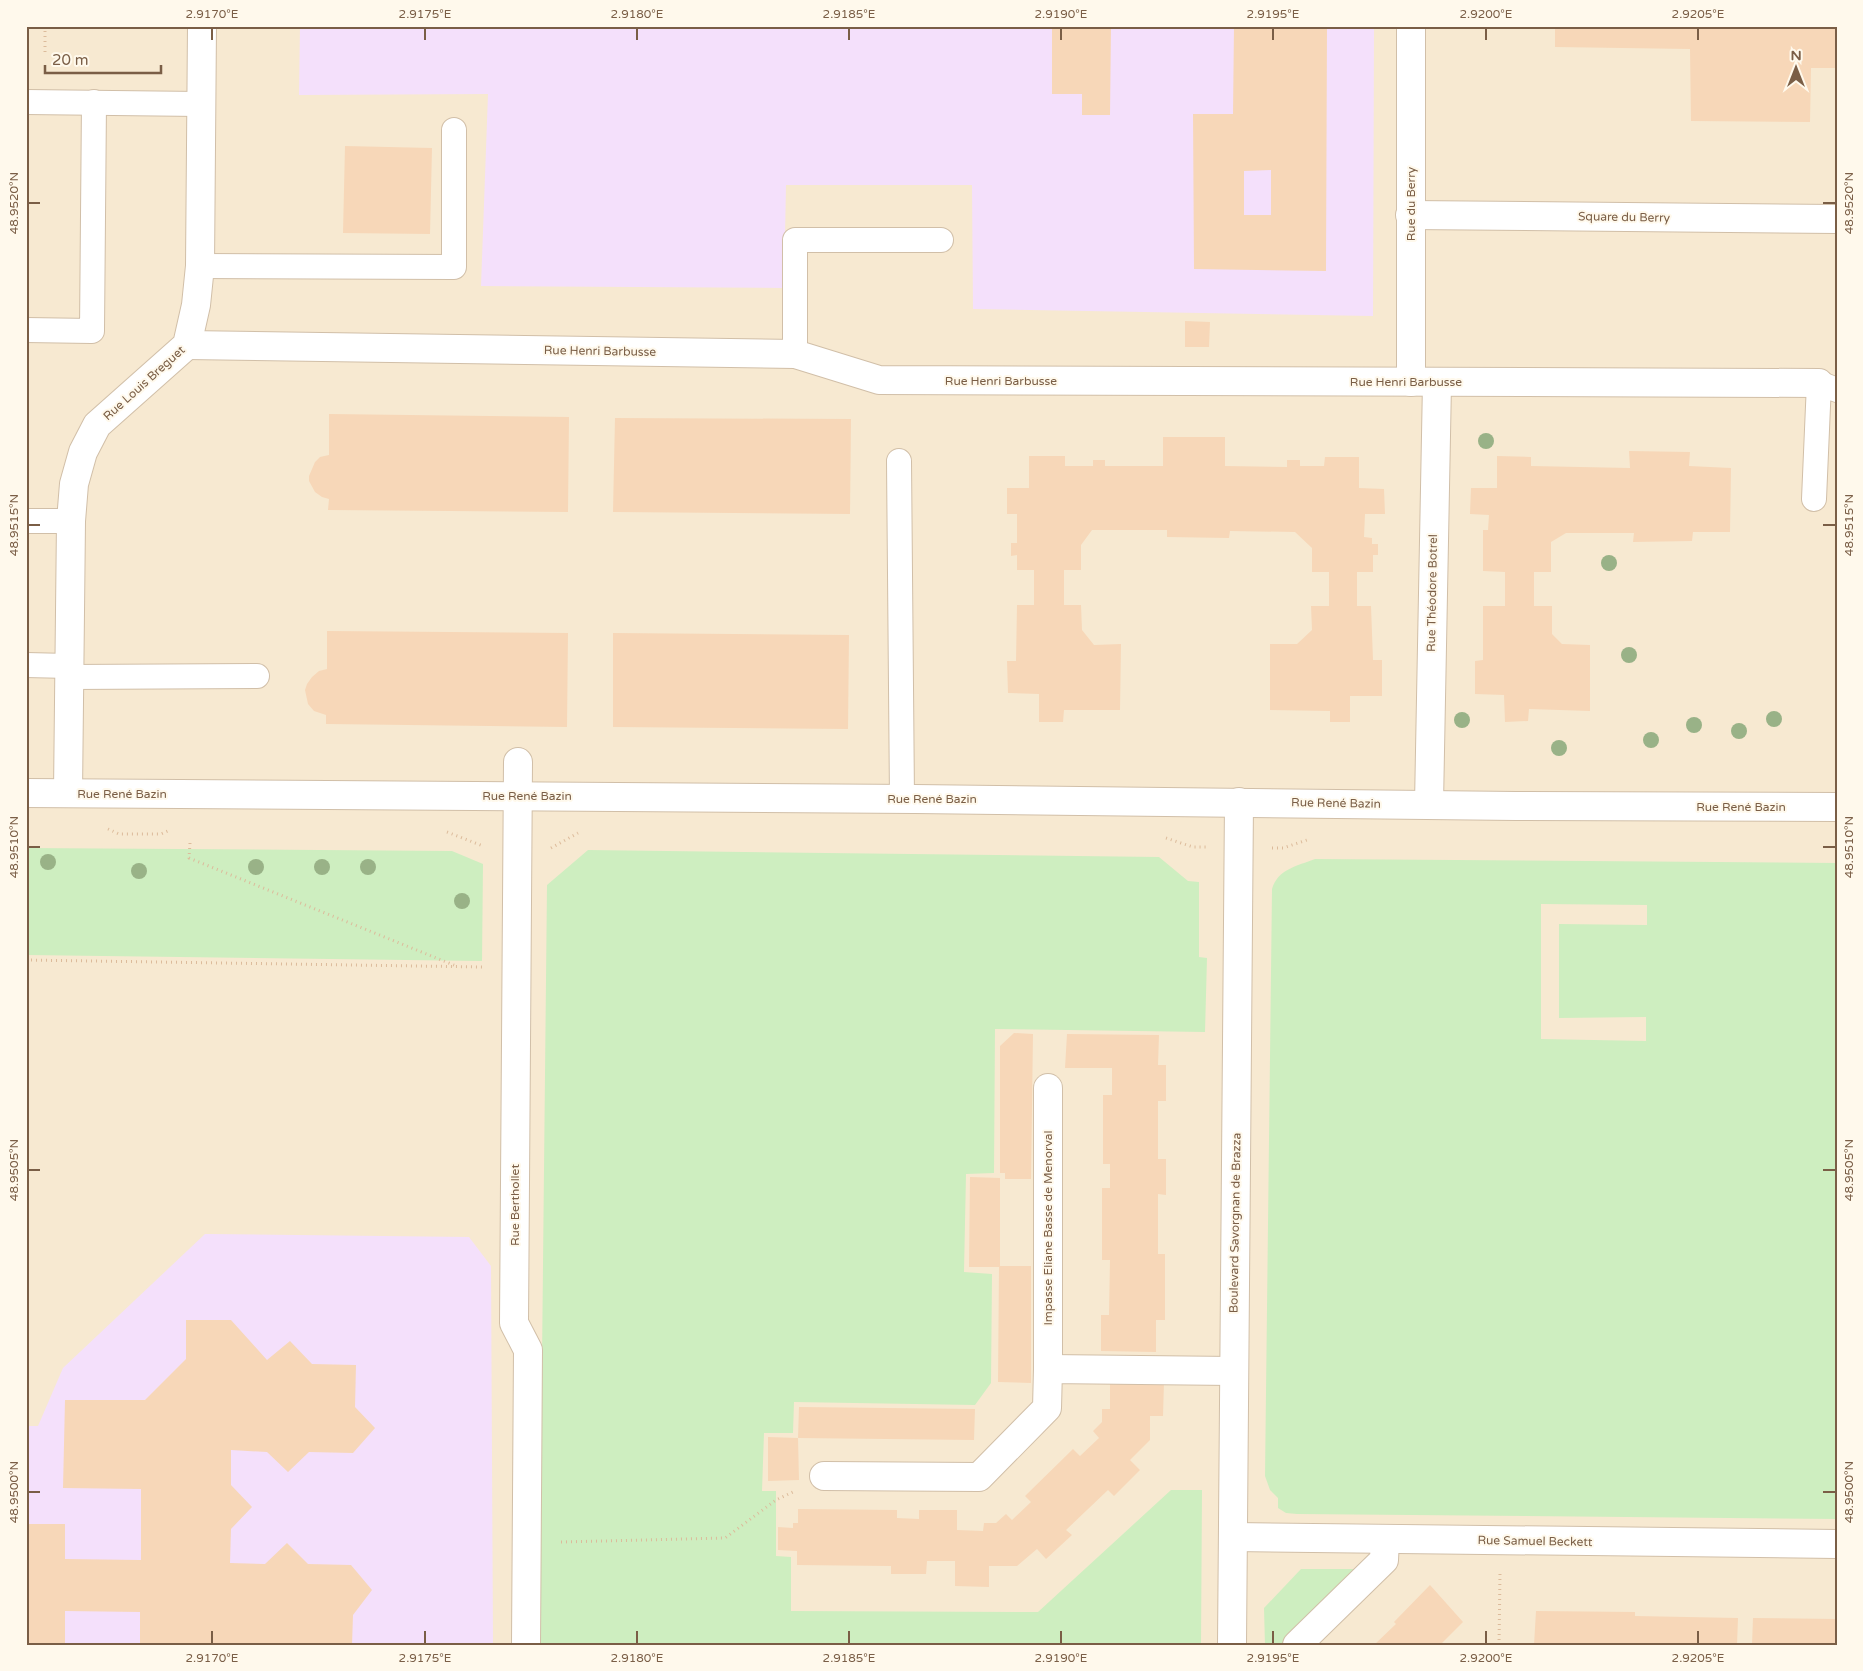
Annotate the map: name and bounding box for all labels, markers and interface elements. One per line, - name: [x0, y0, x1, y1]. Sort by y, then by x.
- text: 2.9170°E: [186, 7, 239, 21]
- text: 2.9175°E: [399, 7, 452, 21]
- text: 2.9180°E: [611, 7, 664, 21]
- text: 2.9185°E: [823, 7, 876, 21]
- text: 2.9190°E: [1035, 7, 1088, 21]
- text: 2.9195°E: [1247, 7, 1300, 21]
- text: 2.9200°E: [1460, 7, 1513, 21]
- text: 2.9205°E: [1672, 7, 1725, 21]
- scale bar: [45, 42, 161, 74]
- north arrow: [1770, 42, 1820, 92]
- text: N: [1790, 47, 1802, 64]
- text: 20 m: [52, 51, 89, 69]
- street label: Rue du Berry: [1404, 166, 1418, 241]
- text: 48.9520°N: [7, 172, 21, 234]
- text: 48.9520°N: [1842, 172, 1856, 234]
- street label: Square du Berry: [1578, 209, 1671, 225]
- street label: Rue Louis Breguet: [100, 342, 188, 423]
- street label: Rue Henri Barbusse: [544, 343, 656, 359]
- street label: Rue Henri Barbusse: [945, 374, 1057, 388]
- street label: Rue Henri Barbusse: [1350, 375, 1462, 389]
- text: 48.9515°N: [7, 494, 21, 556]
- text: 48.9515°N: [1842, 494, 1856, 556]
- street label: Rue Théodore Botrel: [1424, 534, 1440, 652]
- street label: Rue René Bazin: [77, 787, 167, 801]
- street label: Rue René Bazin: [482, 789, 572, 803]
- street label: Rue René Bazin: [887, 792, 977, 806]
- street label: Rue René Bazin: [1291, 795, 1381, 811]
- street label: Rue René Bazin: [1696, 800, 1786, 814]
- text: 48.9510°N: [7, 816, 21, 878]
- text: 48.9510°N: [1842, 816, 1856, 878]
- street label: Impasse Eliane Basse de Menorval: [1041, 1130, 1055, 1326]
- street label: Boulevard Savorgnan de Brazza: [1226, 1133, 1244, 1313]
- text: 48.9505°N: [7, 1139, 21, 1201]
- text: 48.9505°N: [1842, 1139, 1856, 1201]
- street label: Rue Berthollet: [508, 1164, 522, 1246]
- text: 48.9500°N: [7, 1461, 21, 1523]
- text: 48.9500°N: [1842, 1461, 1856, 1523]
- street label: Rue Samuel Beckett: [1477, 1533, 1593, 1549]
- text: 2.9170°E: [186, 1651, 239, 1665]
- text: 2.9175°E: [399, 1651, 452, 1665]
- text: 2.9180°E: [611, 1651, 664, 1665]
- text: 2.9185°E: [823, 1651, 876, 1665]
- text: 2.9190°E: [1035, 1651, 1088, 1665]
- text: 2.9195°E: [1247, 1651, 1300, 1665]
- text: 2.9200°E: [1460, 1651, 1513, 1665]
- text: 2.9205°E: [1672, 1651, 1725, 1665]

